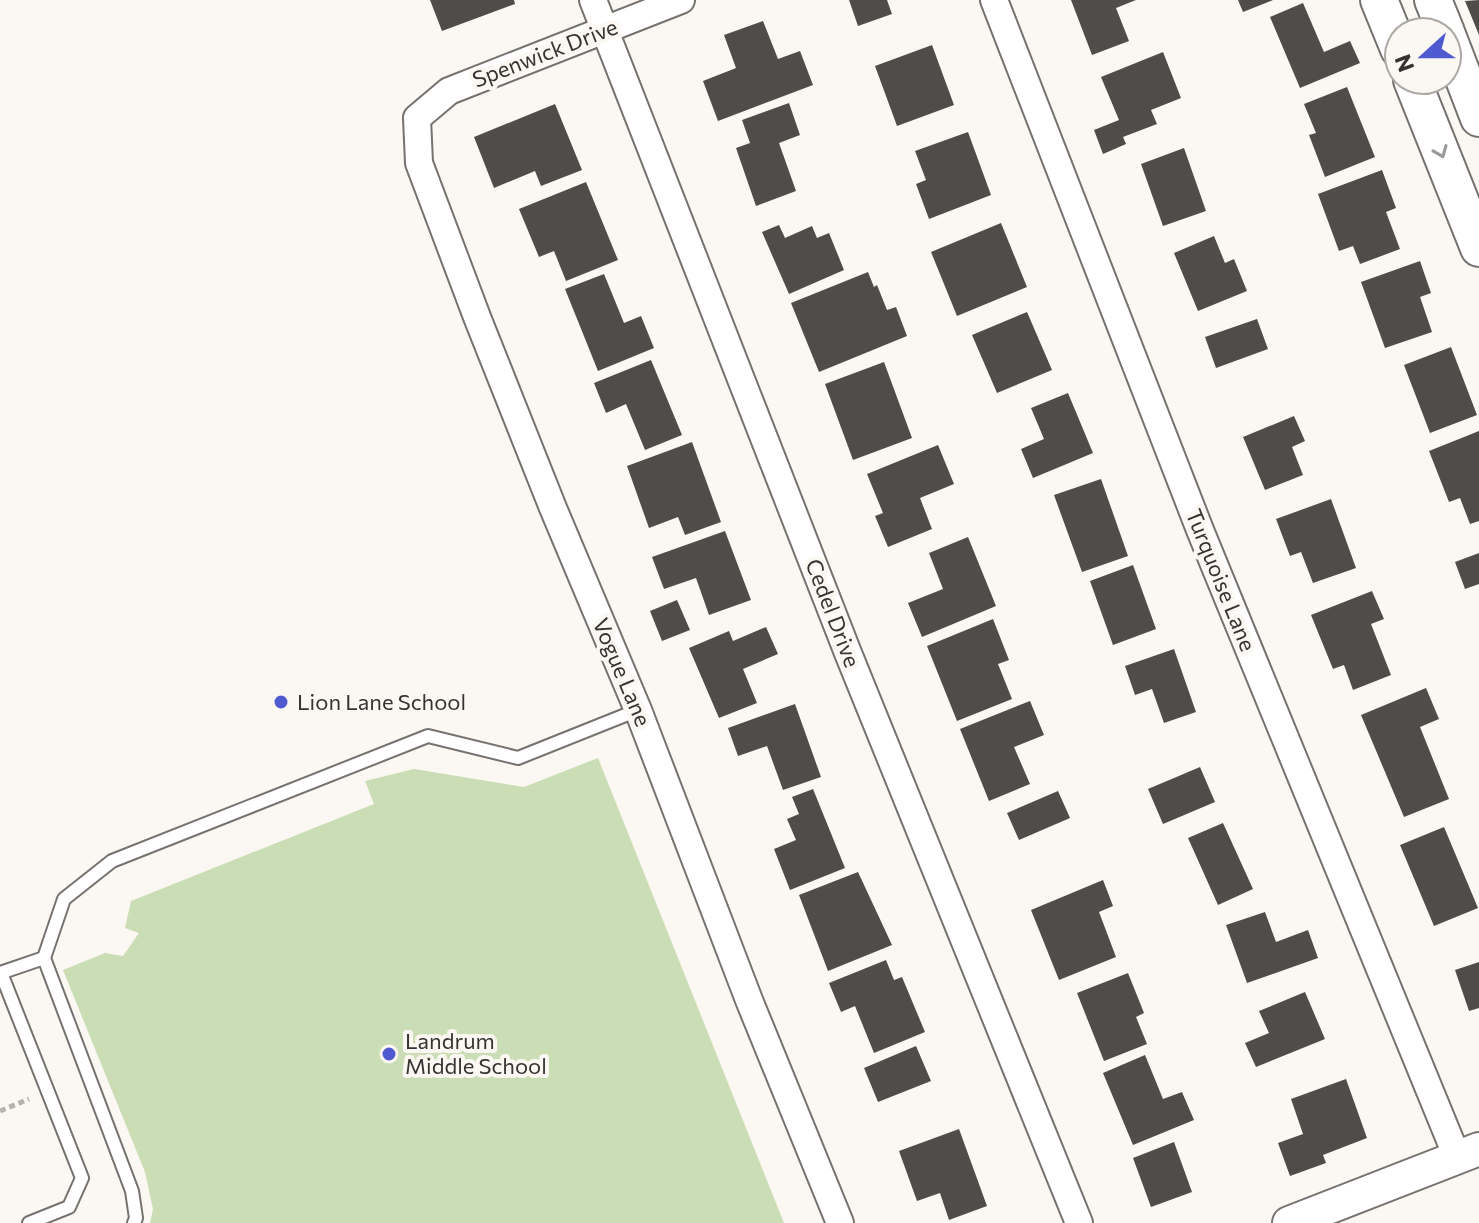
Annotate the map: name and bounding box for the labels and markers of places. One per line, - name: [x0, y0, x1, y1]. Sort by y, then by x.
- place label: Lion Lane School: [297, 688, 466, 715]
- marker: Lion Lane School: [272, 693, 290, 711]
- place label: Landrum Middle School: [405, 1027, 547, 1079]
- marker: Landrum Middle School: [380, 1045, 398, 1063]

